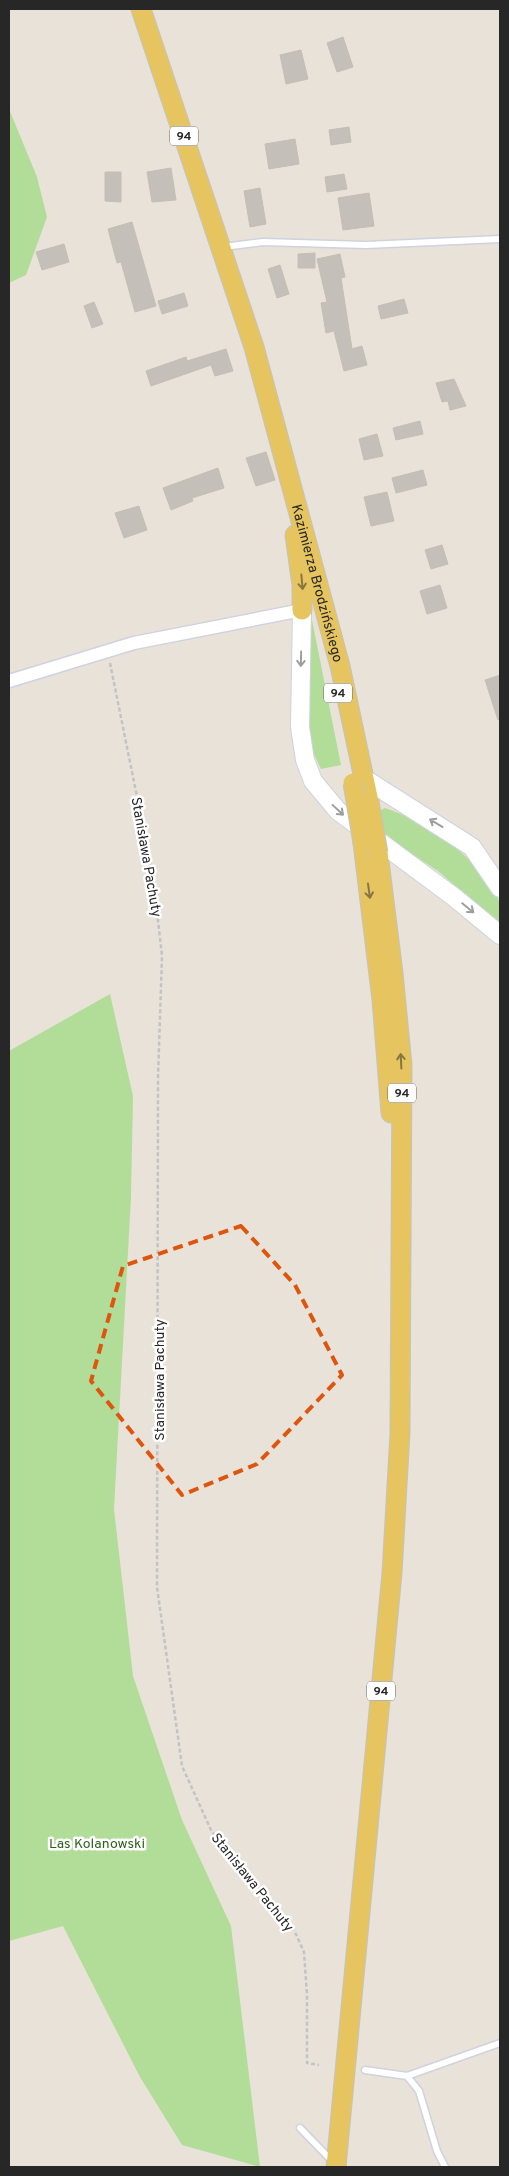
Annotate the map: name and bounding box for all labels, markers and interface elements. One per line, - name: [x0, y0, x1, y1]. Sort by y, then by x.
- road number: 94: [170, 126, 198, 146]
- street label: Kazimierza Brodzińskiego: [287, 503, 346, 665]
- one-way arrow: [297, 574, 306, 590]
- one-way arrow: [296, 650, 306, 667]
- road number: 94: [324, 684, 352, 702]
- street label: Stanisława Pachuty: [127, 796, 164, 919]
- one-way arrow: [332, 804, 344, 816]
- one-way arrow: [430, 818, 444, 828]
- one-way arrow: [364, 883, 374, 899]
- one-way arrow: [461, 902, 474, 913]
- one-way arrow: [397, 1053, 406, 1069]
- road number: 94: [388, 1084, 416, 1102]
- street label: Stanisława Pachuty: [152, 1319, 169, 1441]
- road number: 94: [367, 1682, 395, 1700]
- street label: Stanisława Pachuty: [207, 1830, 297, 1936]
- park label: Las Kolanowski: [49, 1836, 145, 1853]

